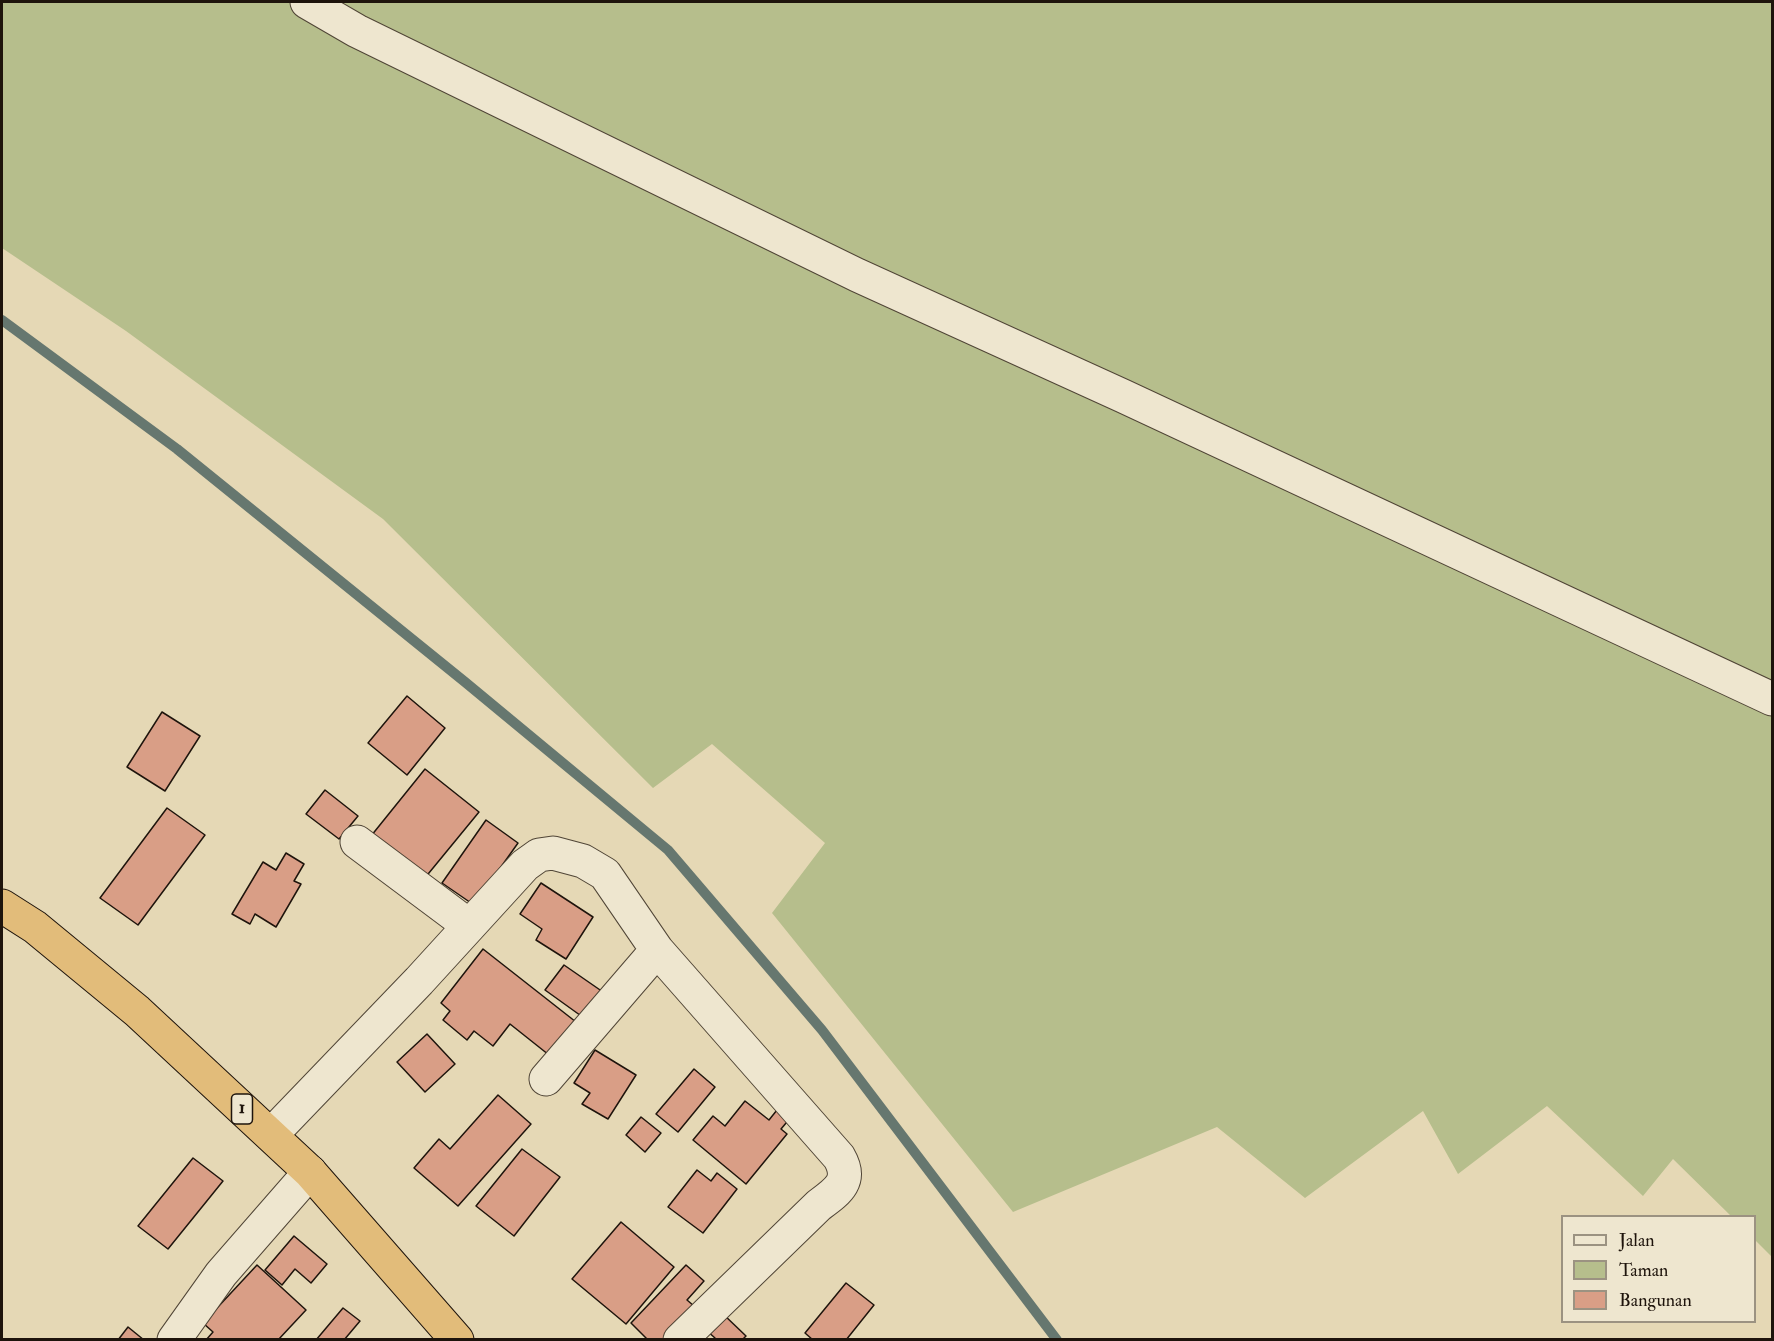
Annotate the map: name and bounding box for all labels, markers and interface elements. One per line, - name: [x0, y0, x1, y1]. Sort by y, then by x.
- road number: 1: [232, 1094, 252, 1124]
- legend: [1561, 1215, 1756, 1323]
- text: Jalan: [1619, 1229, 1655, 1252]
- text: Taman: [1619, 1259, 1668, 1282]
- text: Bangunan: [1619, 1289, 1692, 1312]

